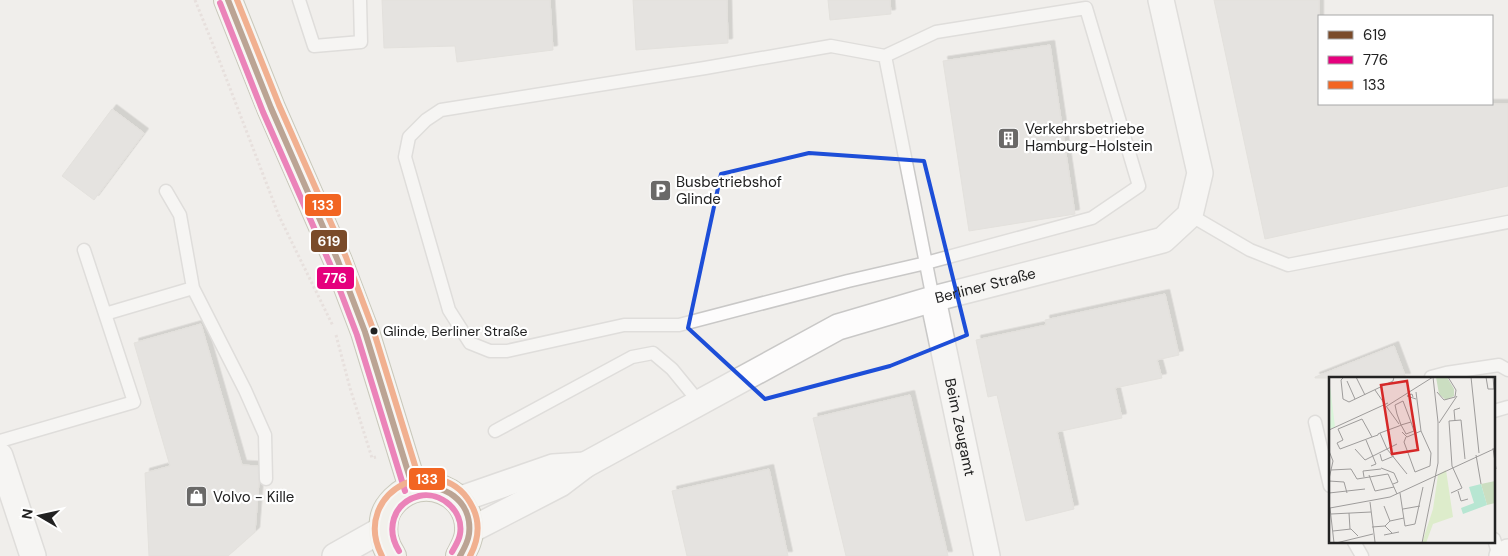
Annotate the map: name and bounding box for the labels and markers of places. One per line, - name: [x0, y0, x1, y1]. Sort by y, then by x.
- place label: Verkehrsbetriebe Hamburg-Holstein: [1025, 119, 1153, 156]
- building icon: Verkehrsbetriebe Hamburg-Holstein: [997, 126, 1021, 150]
- place label: Busbetriebshof Glinde: [676, 172, 782, 209]
- parking icon: Busbetriebshof Glinde: [648, 179, 672, 203]
- place label: Glinde, Berliner Straße: [383, 322, 528, 340]
- marker: Glinde, Berliner Straße: [369, 326, 379, 336]
- shop icon: Volvo - Kille: [185, 485, 209, 509]
- place label: Volvo - Kille: [213, 487, 294, 507]

